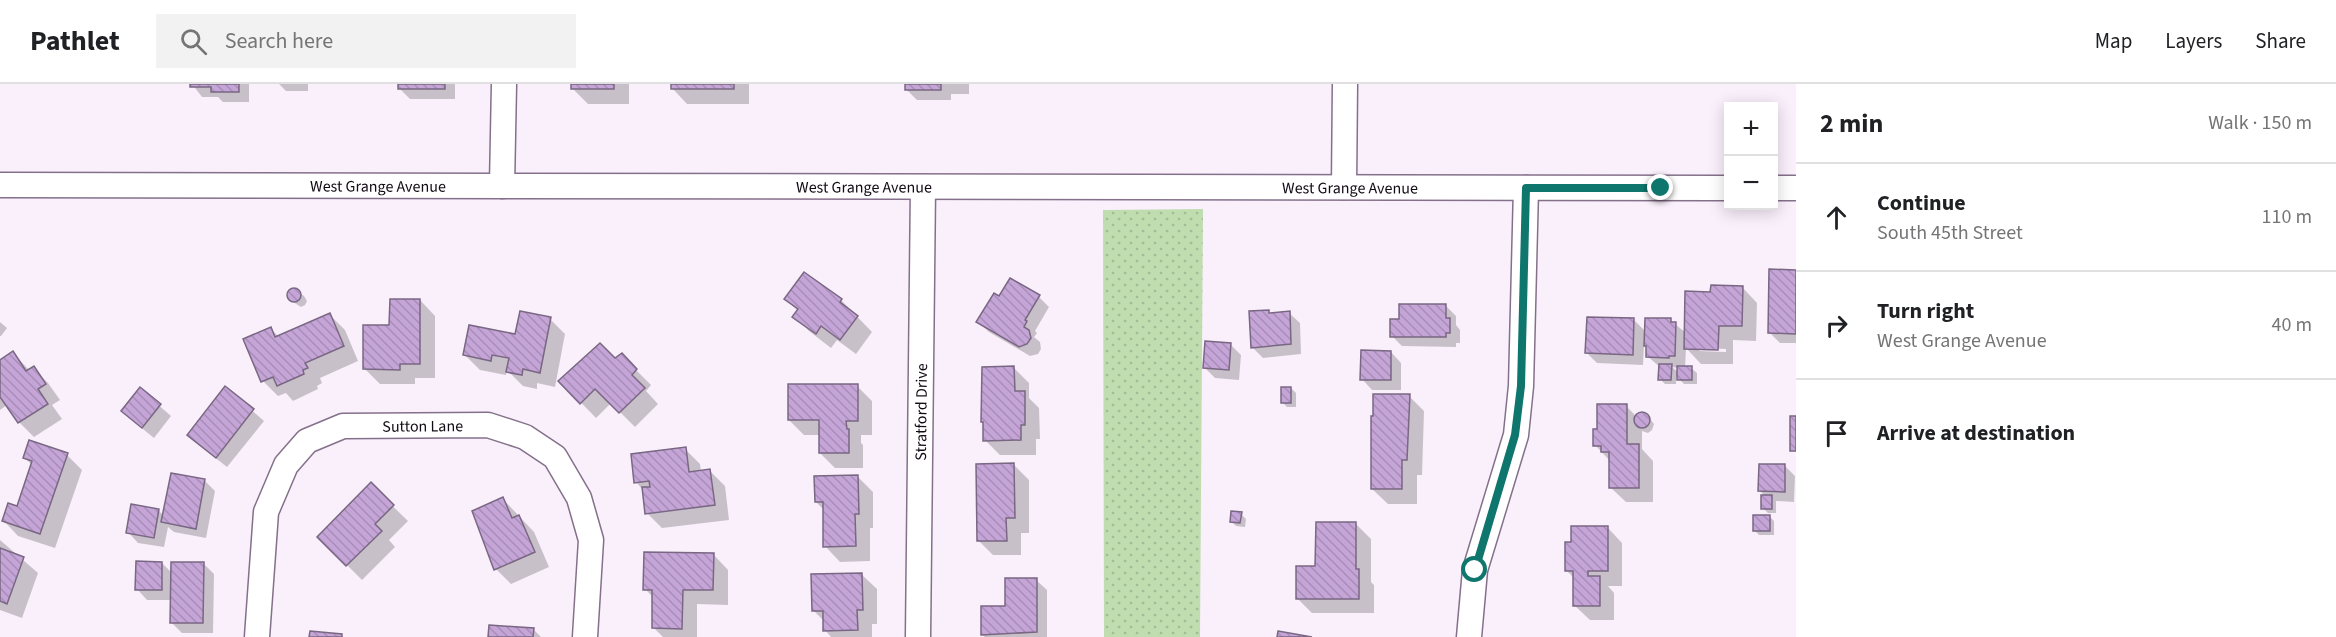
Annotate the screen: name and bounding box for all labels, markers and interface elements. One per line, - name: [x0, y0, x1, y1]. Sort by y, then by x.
- search box: [156, 14, 576, 68]
- text: Pathlet: [30, 21, 120, 61]
- icon: search: [177, 25, 210, 58]
- text: Search here: [225, 25, 333, 57]
- text: Map: [2095, 26, 2132, 56]
- text: Layers: [2165, 26, 2222, 56]
- text: Share: [2255, 26, 2306, 56]
- map controls: [1724, 102, 1778, 210]
- button: +: [1724, 102, 1778, 156]
- text: 2 min: [1820, 105, 1883, 142]
- text: Walk · 150 m: [2208, 109, 2312, 137]
- button: −: [1724, 156, 1778, 210]
- route end: [1647, 174, 1673, 200]
- street label: West Grange Avenue: [310, 176, 446, 198]
- street label: West Grange Avenue: [796, 176, 932, 199]
- street label: West Grange Avenue: [1282, 177, 1418, 199]
- text: Continue: [1877, 187, 1966, 219]
- icon: ahead: [1820, 201, 1853, 234]
- text: 110 m: [2262, 203, 2312, 231]
- text: South 45th Street: [1877, 219, 2023, 247]
- text: Turn right: [1877, 295, 1974, 327]
- icon: right: [1820, 309, 1853, 342]
- text: 40 m: [2272, 311, 2312, 339]
- text: West Grange Avenue: [1877, 327, 2047, 355]
- street label: Stratford Drive: [910, 363, 933, 461]
- street label: Sutton Lane: [382, 415, 463, 438]
- icon: arrive: [1820, 417, 1853, 450]
- text: Arrive at destination: [1877, 417, 2075, 449]
- route start: [1461, 556, 1487, 582]

